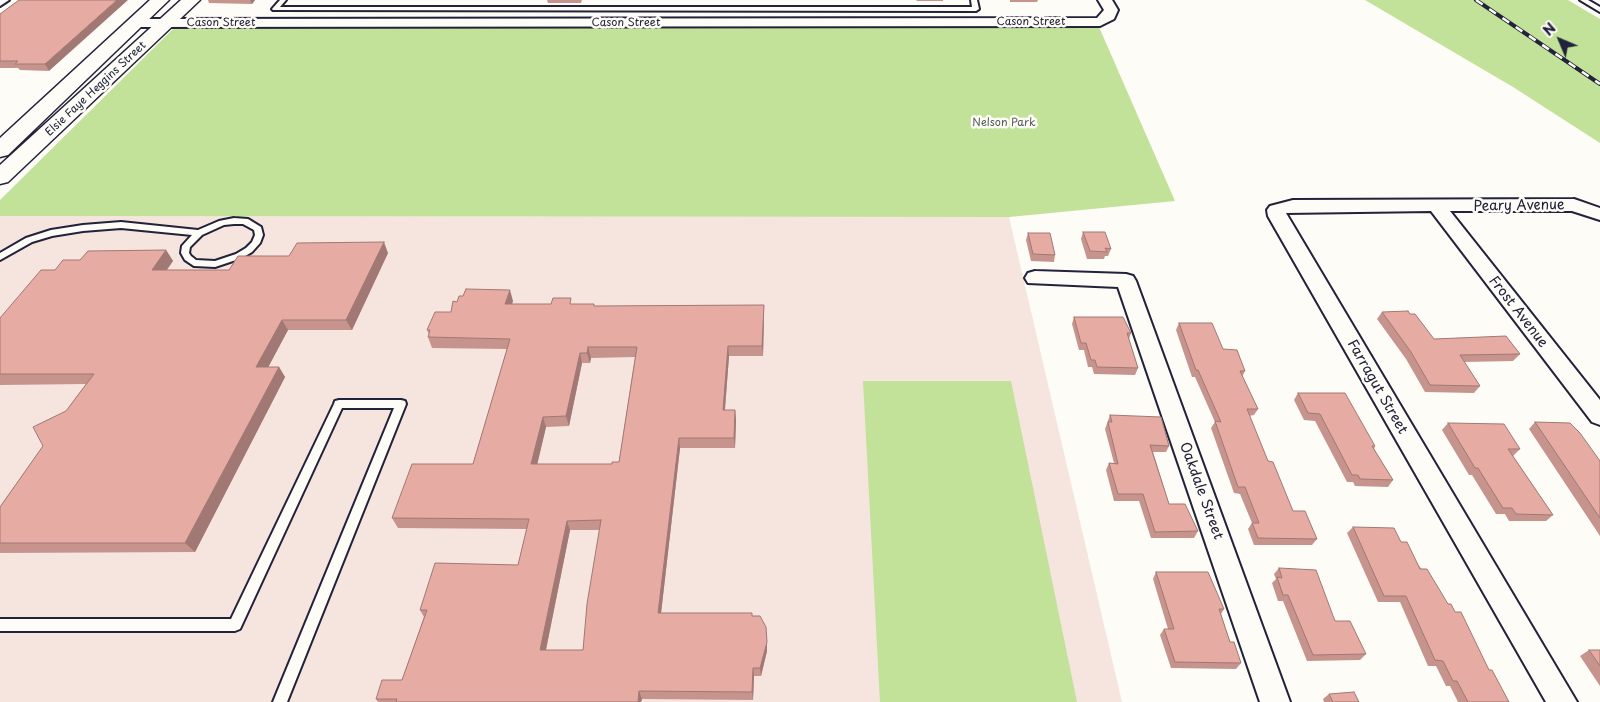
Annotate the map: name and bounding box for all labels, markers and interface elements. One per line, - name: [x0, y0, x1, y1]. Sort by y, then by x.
- street label: Cason Street: [997, 15, 1065, 29]
- north arrow: [1535, 15, 1585, 65]
- street label: Cason Street: [187, 16, 255, 30]
- street label: Cason Street: [592, 16, 660, 30]
- text: N: [1538, 18, 1560, 40]
- street label: Elsie Faye Heggins Street: [43, 39, 149, 139]
- park label: Nelson Park: [972, 116, 1036, 130]
- street label: Peary Avenue: [1473, 197, 1565, 215]
- street label: Frost Avenue: [1485, 273, 1551, 351]
- street label: Farragut Street: [1343, 337, 1411, 437]
- street label: Oakdale Street: [1176, 440, 1226, 542]

